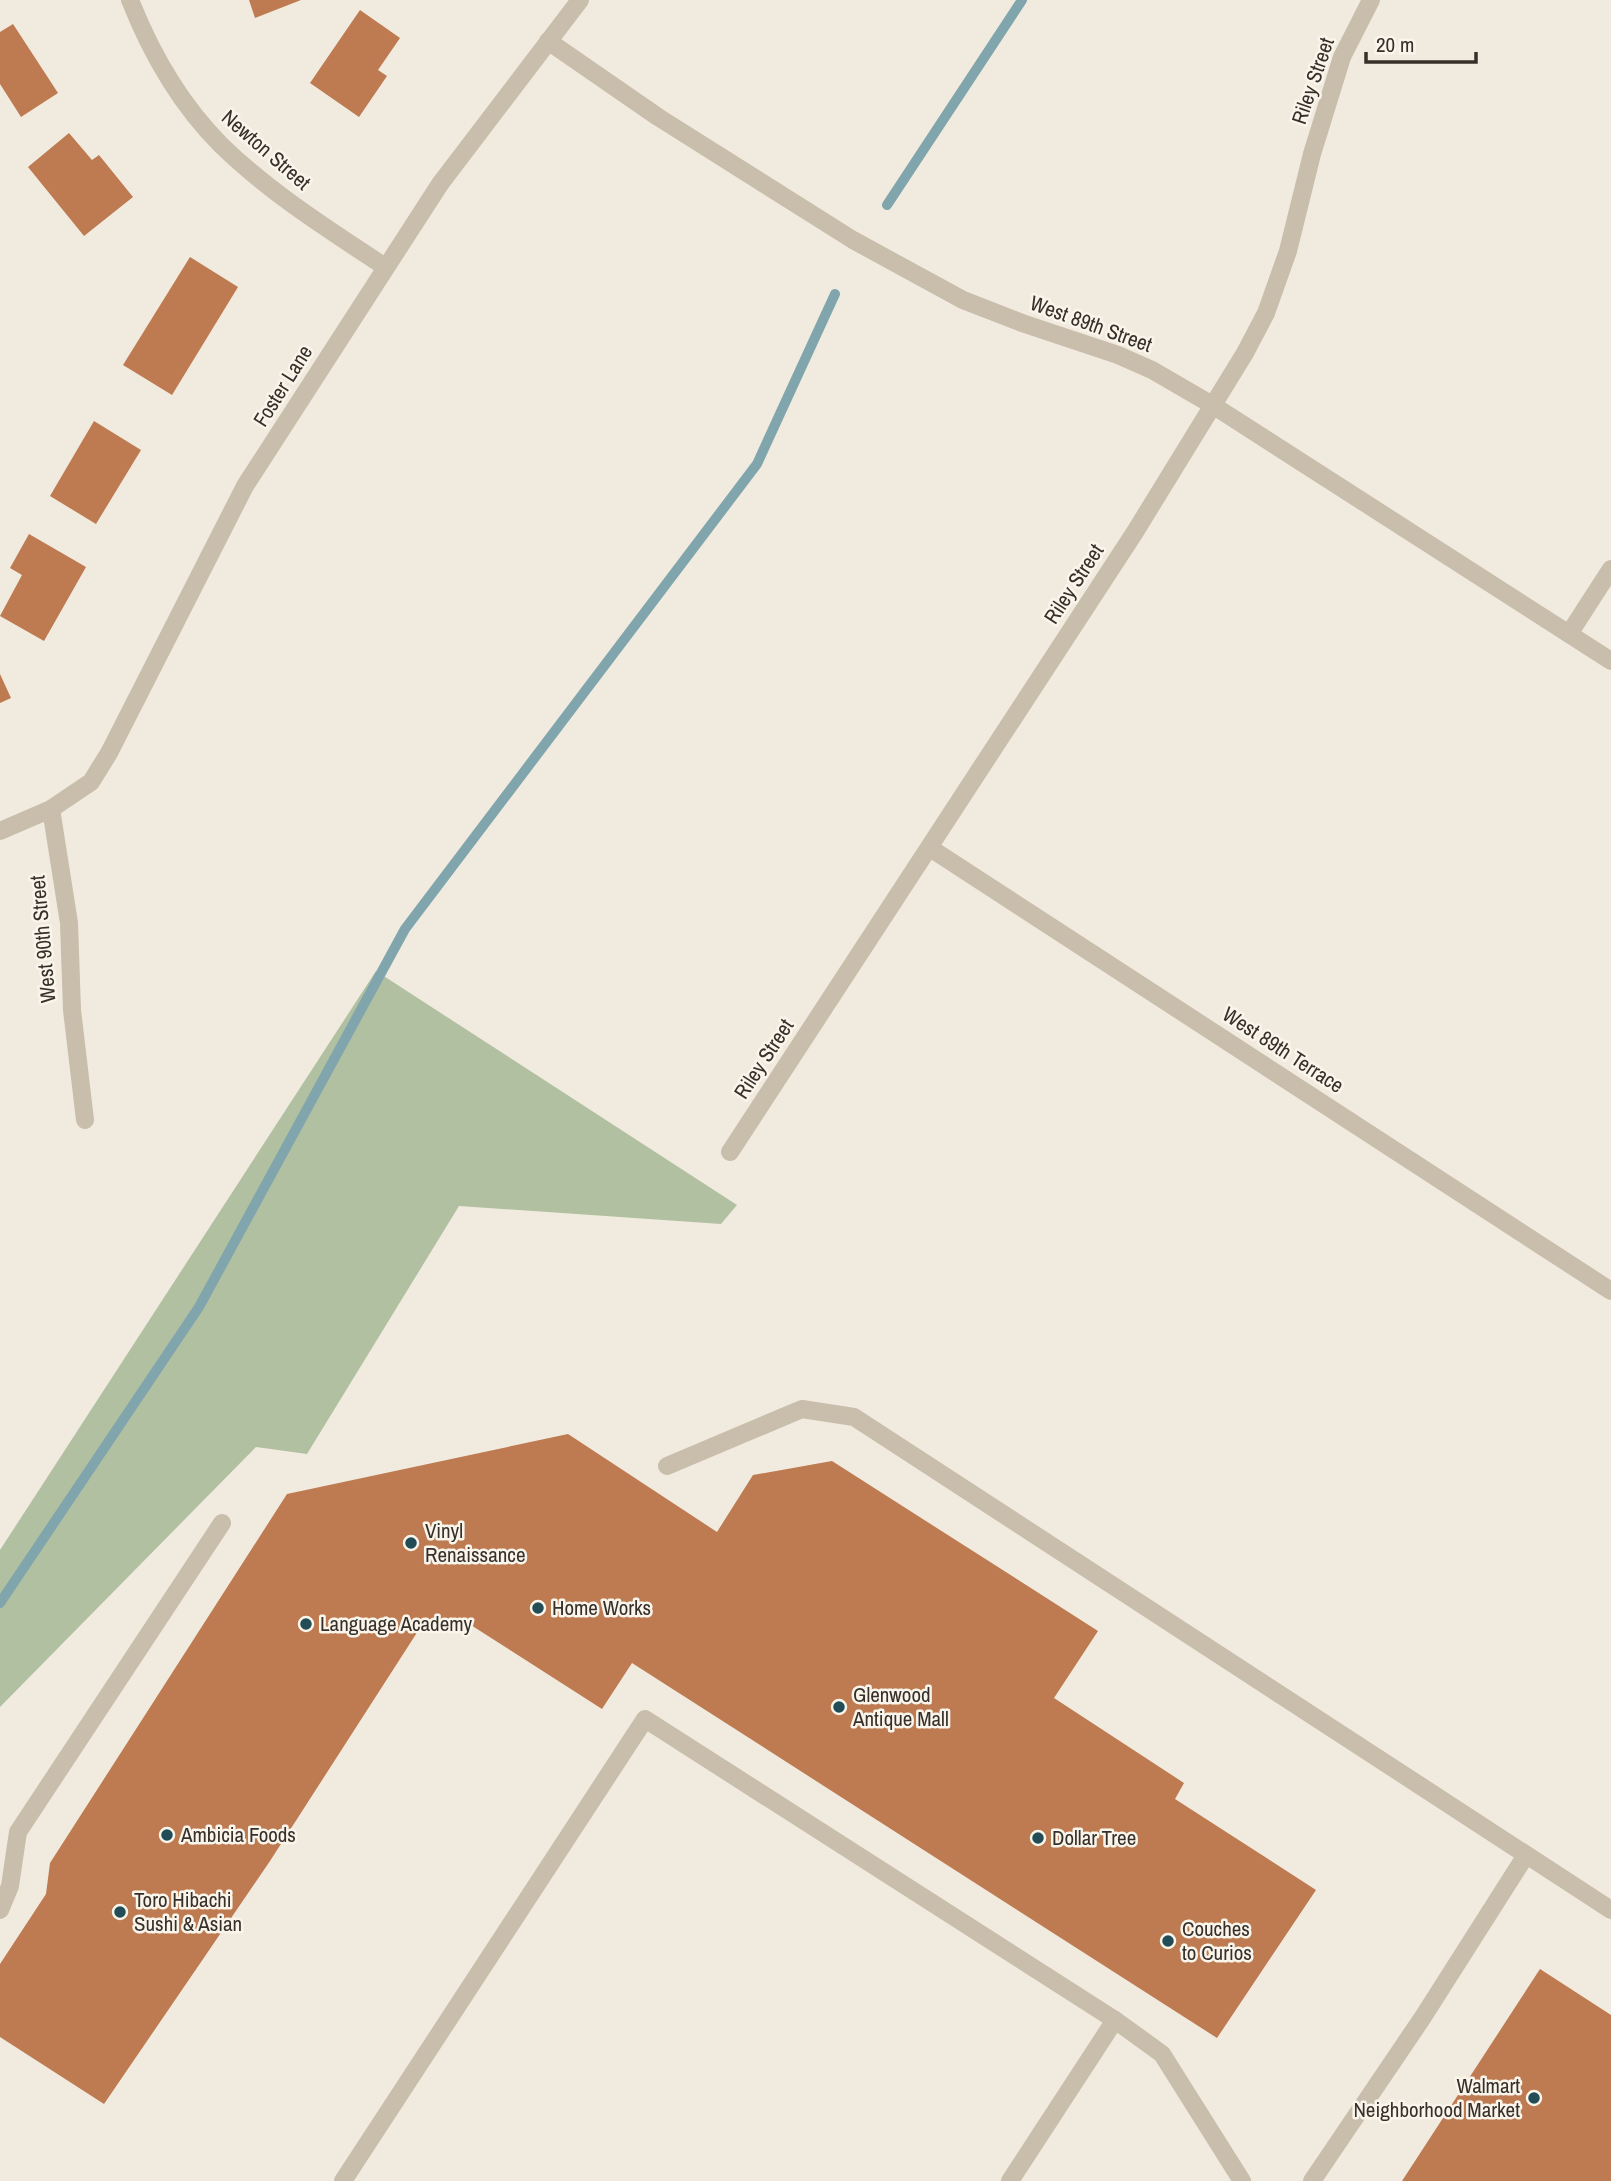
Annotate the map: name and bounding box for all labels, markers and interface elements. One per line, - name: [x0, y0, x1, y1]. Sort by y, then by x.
- scale bar: [1366, 21, 1476, 65]
- text: 20 m: [1376, 30, 1414, 59]
- street label: Riley Street: [1284, 33, 1341, 128]
- street label: Newton Street: [216, 103, 317, 196]
- street label: West 89th Street: [1026, 288, 1156, 359]
- street label: Foster Lane: [246, 339, 319, 432]
- street label: Riley Street: [1037, 538, 1110, 629]
- street label: West 90th Street: [22, 874, 63, 1004]
- street label: West 89th Terrace: [1217, 1000, 1350, 1100]
- street label: Riley Street: [727, 1013, 800, 1104]
- place label: Vinyl Renaissance: [425, 1516, 526, 1569]
- marker: Vinyl Renaissance: [403, 1535, 419, 1551]
- place label: Home Works: [552, 1593, 651, 1622]
- marker: Home Works: [530, 1600, 546, 1616]
- place label: Language Academy: [320, 1609, 473, 1638]
- marker: Language Academy: [298, 1616, 314, 1632]
- place label: Glenwood Antique Mall: [852, 1680, 949, 1733]
- marker: Glenwood Antique Mall: [831, 1699, 847, 1715]
- place label: Ambicia Foods: [180, 1820, 296, 1849]
- place label: Dollar Tree: [1052, 1823, 1136, 1852]
- marker: Ambicia Foods: [159, 1827, 175, 1843]
- marker: Dollar Tree: [1030, 1830, 1046, 1846]
- place label: Toro Hibachi Sushi & Asian: [134, 1885, 242, 1938]
- marker: Toro Hibachi Sushi & Asian: [112, 1904, 128, 1920]
- place label: Couches to Curios: [1182, 1914, 1252, 1967]
- marker: Couches to Curios: [1160, 1933, 1176, 1949]
- place label: Walmart Neighborhood Market: [1353, 2071, 1520, 2124]
- marker: Walmart Neighborhood Market: [1526, 2090, 1542, 2106]

